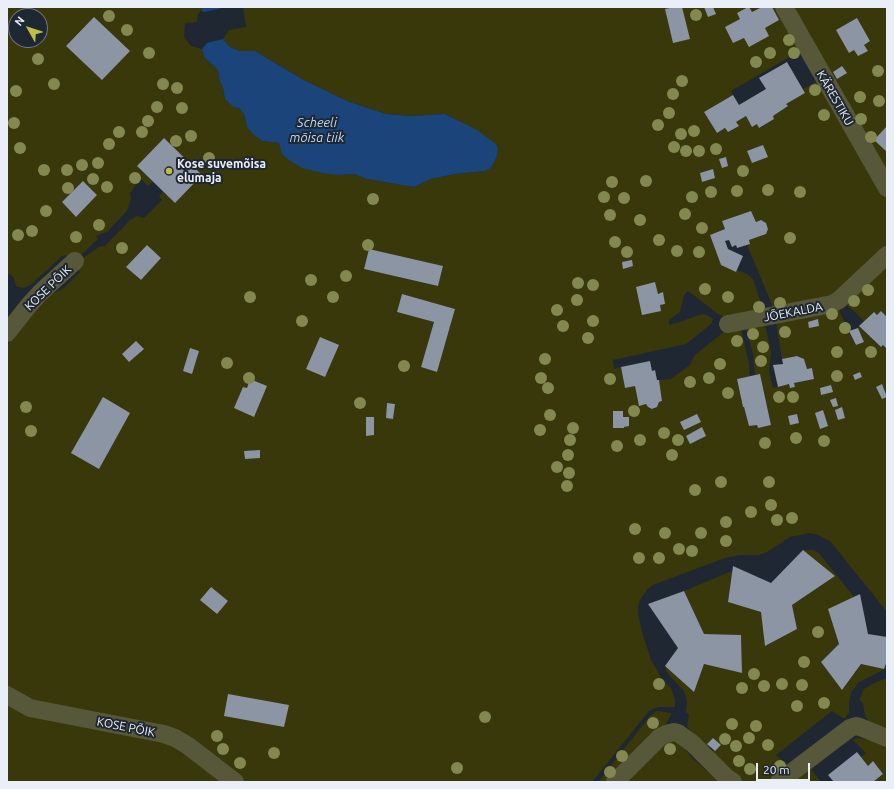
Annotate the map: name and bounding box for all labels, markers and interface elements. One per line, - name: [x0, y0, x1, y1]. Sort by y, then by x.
- north arrow: [8, 8, 48, 48]
- text: N: [12, 14, 27, 28]
- street label: KÄRESTIKU: [813, 68, 857, 128]
- water label: Scheeli mõisa tiik: [290, 115, 344, 146]
- place label: Kose suvemõisa elumaja: [177, 157, 266, 185]
- marker: Kose suvemõisa elumaja: [164, 166, 174, 176]
- street label: KOSE PÕIK: [22, 262, 74, 314]
- street label: JÕEKALDA: [762, 299, 824, 325]
- street label: KOSE PÕIK: [96, 714, 156, 740]
- scale bar: [758, 755, 812, 781]
- text: 20 m: [763, 763, 790, 776]

